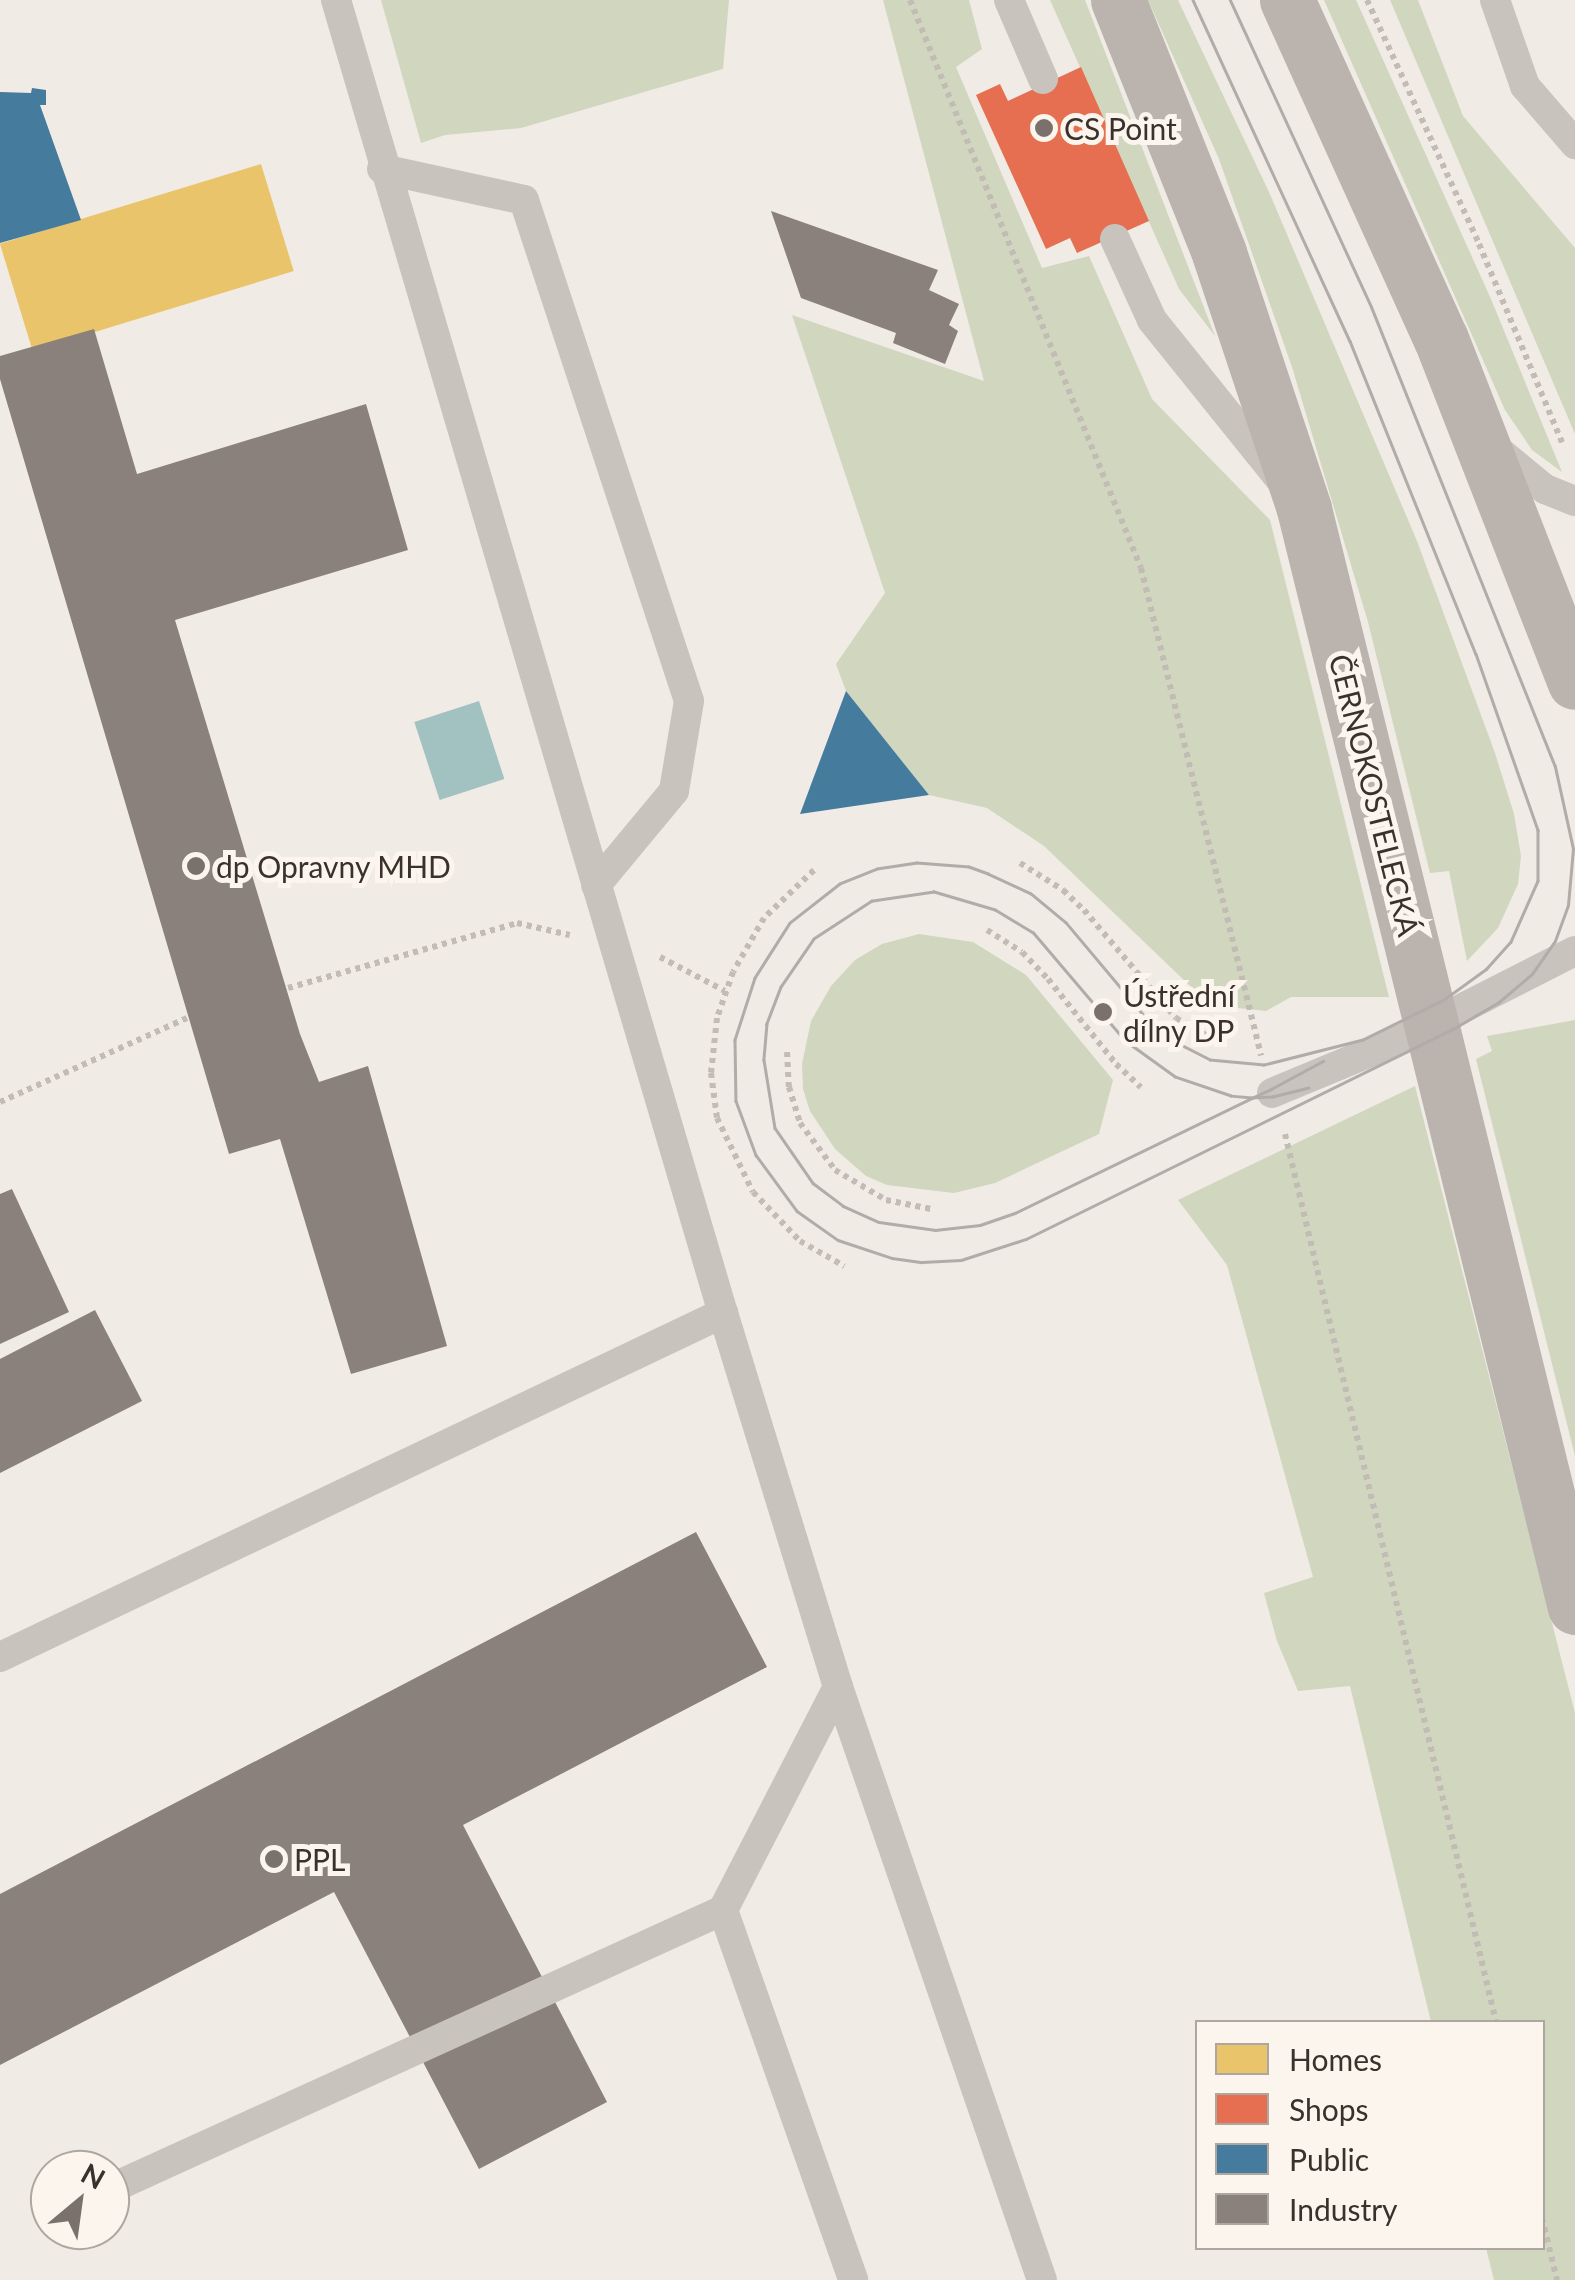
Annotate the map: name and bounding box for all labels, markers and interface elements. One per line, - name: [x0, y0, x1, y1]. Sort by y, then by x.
- place label: CS Point: [1064, 110, 1177, 146]
- marker: CS Point: [1033, 117, 1055, 139]
- street label: ČERNOKOSTELECKÁ: [1323, 650, 1427, 940]
- place label: dp Opravny MHD: [216, 848, 452, 884]
- marker: dp Opravny MHD: [185, 855, 207, 877]
- place label: Ústřední dílny DP: [1123, 977, 1235, 1048]
- marker: Ústřední dílny DP: [1092, 1001, 1114, 1023]
- place label: PPL: [294, 1841, 345, 1877]
- marker: PPL: [263, 1848, 285, 1870]
- legend: [1195, 2020, 1545, 2250]
- text: Homes: [1289, 2041, 1382, 2077]
- text: Shops: [1289, 2091, 1369, 2127]
- text: Public: [1289, 2141, 1369, 2177]
- north arrow: [30, 2150, 130, 2250]
- text: N: [76, 2155, 111, 2196]
- text: Industry: [1289, 2191, 1398, 2227]

